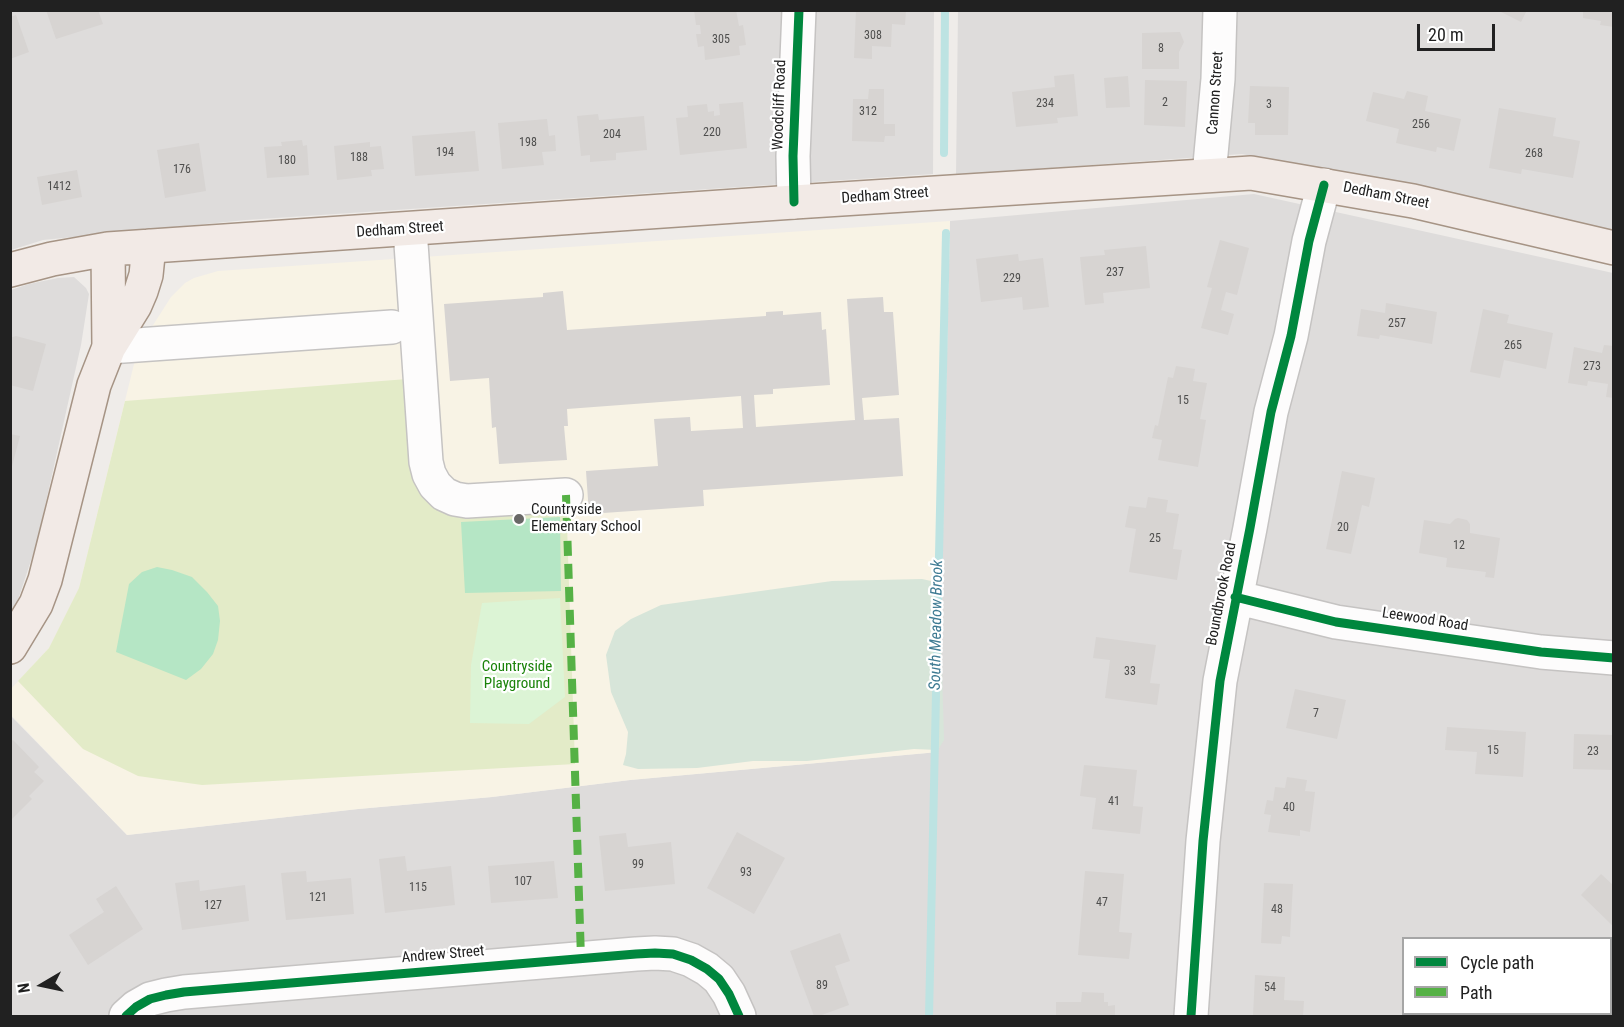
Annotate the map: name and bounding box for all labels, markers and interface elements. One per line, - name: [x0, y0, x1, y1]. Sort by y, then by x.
- scale bar: [1420, 12, 1498, 50]
- text: 20 m: [1428, 24, 1463, 45]
- house number: 308: [864, 29, 882, 43]
- house number: 305: [712, 33, 730, 47]
- house number: 8: [1158, 42, 1164, 56]
- street label: Cannon Street: [1204, 51, 1228, 135]
- street label: Woodcliff Road: [769, 59, 791, 151]
- house number: 2: [1162, 96, 1168, 110]
- house number: 234: [1036, 97, 1054, 111]
- house number: 3: [1266, 98, 1272, 112]
- house number: 312: [859, 105, 877, 119]
- house number: 256: [1412, 118, 1430, 132]
- house number: 220: [703, 126, 721, 140]
- house number: 204: [603, 128, 621, 142]
- house number: 198: [519, 136, 537, 150]
- house number: 194: [436, 146, 454, 160]
- house number: 268: [1525, 147, 1543, 161]
- house number: 188: [350, 151, 368, 165]
- house number: 180: [278, 154, 296, 168]
- house number: 176: [173, 163, 191, 177]
- street label: Dedham Street: [1341, 179, 1431, 213]
- house number: 1412: [47, 180, 71, 194]
- street label: Dedham Street: [841, 184, 929, 208]
- street label: Dedham Street: [356, 218, 444, 242]
- house number: 237: [1106, 266, 1124, 280]
- house number: 229: [1003, 272, 1021, 286]
- house number: 257: [1388, 317, 1406, 331]
- house number: 265: [1504, 339, 1522, 353]
- house number: 273: [1583, 360, 1601, 374]
- house number: 15: [1177, 394, 1189, 408]
- place label: Countryside Elementary School: [531, 501, 641, 536]
- marker: Countryside Elementary School: [512, 512, 526, 526]
- house number: 20: [1337, 521, 1349, 535]
- house number: 25: [1149, 532, 1161, 546]
- house number: 12: [1453, 539, 1465, 553]
- street label: Boundbrook Road: [1203, 541, 1241, 647]
- water label: South Meadow Brook: [926, 560, 948, 690]
- street label: Leewood Road: [1381, 604, 1469, 636]
- park label: Countryside Playground: [482, 658, 552, 693]
- house number: 33: [1124, 665, 1136, 679]
- house number: 7: [1313, 707, 1319, 721]
- house number: 15: [1487, 744, 1499, 758]
- house number: 23: [1587, 745, 1599, 759]
- house number: 41: [1108, 795, 1120, 809]
- house number: 40: [1283, 801, 1295, 815]
- house number: 99: [632, 858, 644, 872]
- house number: 93: [740, 866, 752, 880]
- house number: 107: [514, 875, 532, 889]
- house number: 115: [409, 881, 427, 895]
- house number: 121: [309, 891, 327, 905]
- house number: 47: [1096, 896, 1108, 910]
- house number: 127: [204, 899, 222, 913]
- house number: 48: [1271, 903, 1283, 917]
- legend: [1402, 937, 1612, 1015]
- street label: Andrew Street: [401, 942, 485, 968]
- text: Cycle path: [1460, 952, 1534, 973]
- north arrow: [12, 955, 72, 1015]
- house number: 89: [816, 979, 828, 993]
- house number: 54: [1264, 981, 1276, 995]
- text: N: [14, 982, 34, 994]
- text: Path: [1460, 982, 1493, 1003]

